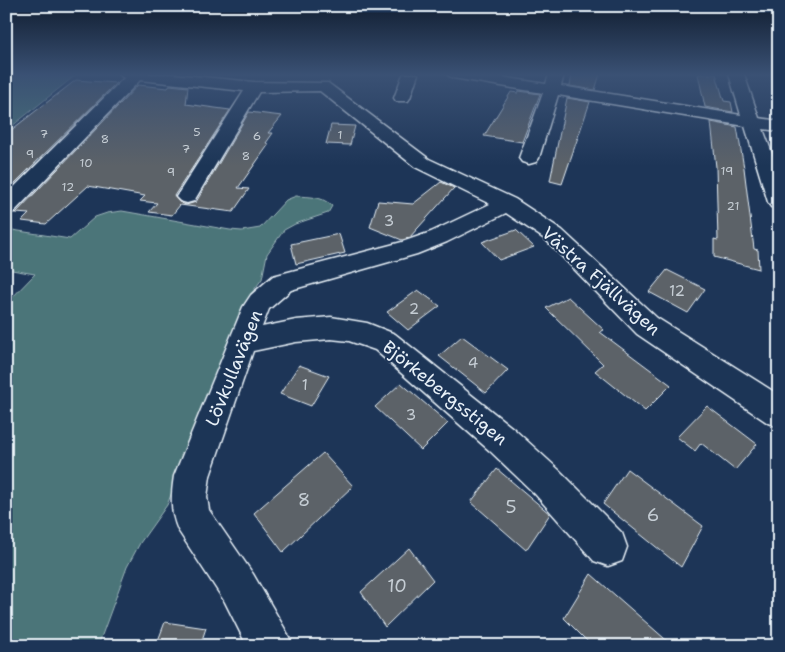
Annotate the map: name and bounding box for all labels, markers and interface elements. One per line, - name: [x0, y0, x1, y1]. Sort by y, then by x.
- house number: 5: [193, 124, 201, 140]
- house number: 7: [40, 126, 48, 142]
- house number: 1: [337, 127, 343, 143]
- house number: 6: [253, 128, 261, 144]
- house number: 8: [101, 131, 109, 147]
- house number: 7: [182, 141, 190, 157]
- house number: 9: [26, 146, 34, 162]
- house number: 8: [242, 148, 250, 164]
- house number: 10: [79, 155, 93, 171]
- house number: 19: [721, 163, 733, 179]
- house number: 9: [167, 164, 175, 180]
- house number: 12: [62, 179, 74, 195]
- house number: 21: [727, 198, 739, 214]
- house number: 3: [384, 211, 394, 231]
- street label: Västra Fjällvägen: [536, 221, 666, 341]
- house number: 12: [669, 281, 685, 301]
- house number: 2: [409, 299, 419, 319]
- street label: Lövkullavägen: [200, 306, 268, 430]
- street label: Björkebergsstigen: [378, 335, 512, 451]
- house number: 4: [468, 353, 478, 373]
- house number: 1: [302, 375, 308, 395]
- house number: 3: [406, 405, 416, 425]
- house number: 8: [298, 488, 310, 512]
- house number: 5: [505, 495, 517, 519]
- house number: 6: [647, 503, 659, 527]
- house number: 10: [387, 574, 407, 598]

